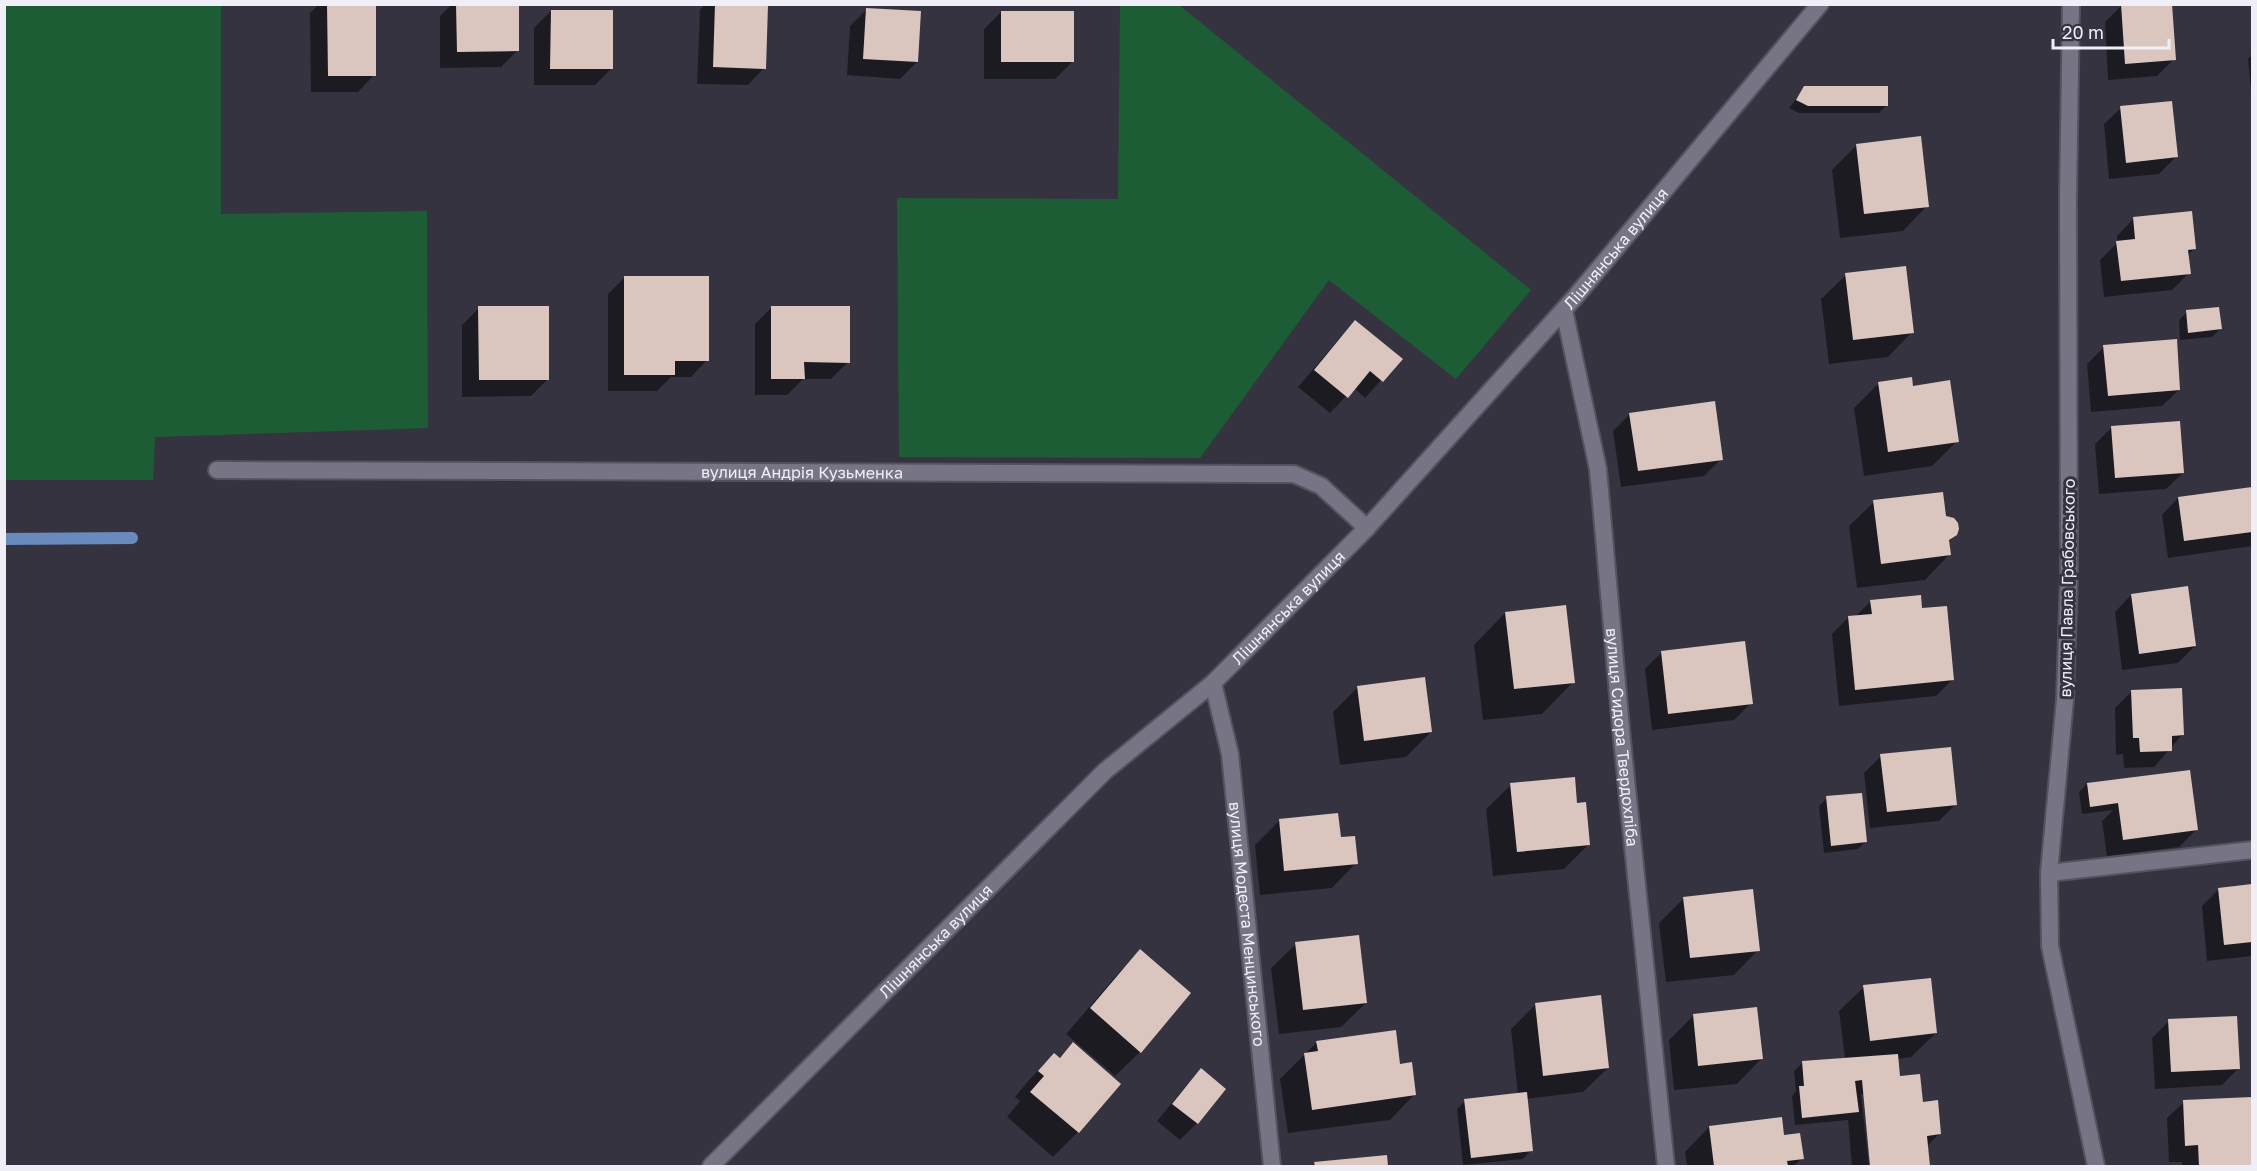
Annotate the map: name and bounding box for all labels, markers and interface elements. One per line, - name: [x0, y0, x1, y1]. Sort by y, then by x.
- scale bar: [2053, 12, 2168, 50]
- text: 20 m: [2062, 21, 2104, 43]
- street label: Лішнянська вулиця: [1559, 184, 1672, 313]
- street label: вулиця Андрія Кузьменка: [701, 462, 903, 483]
- street label: вулиця Павла Грабовського: [2055, 478, 2079, 698]
- street label: Лішнянська вулиця: [1227, 546, 1349, 668]
- street label: вулиця Сидора Твердохліба: [1602, 627, 1643, 848]
- street label: вулиця Модеста Менцинського: [1225, 801, 1270, 1047]
- street label: Лішнянська вулиця: [875, 880, 996, 1002]

